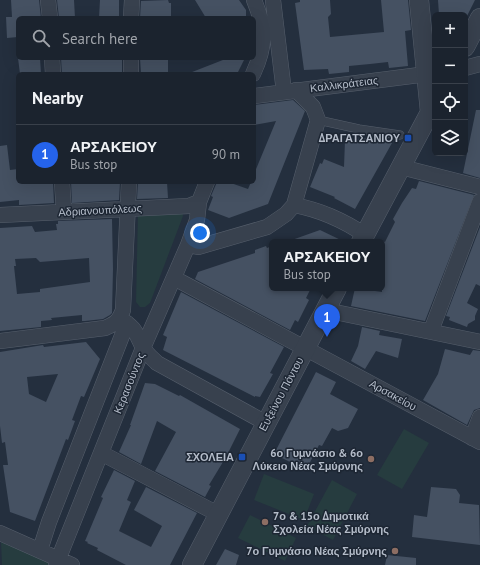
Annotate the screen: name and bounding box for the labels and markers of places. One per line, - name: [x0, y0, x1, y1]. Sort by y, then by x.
- place label: ΔΡΑΓΑΤΣΑΝΙΟΥ: [319, 131, 401, 145]
- marker: ΔΡΑΓΑΤΣΑΝΙΟΥ: [403, 133, 413, 143]
- pin: 1: [314, 304, 340, 337]
- place label: 6ο Γυμνάσιο & 6ο Λύκειο Νέας Σμύρνης: [253, 446, 363, 473]
- place label: ΣΧΟΛΕΙΑ: [186, 450, 234, 464]
- marker: ΣΧΟΛΕΙΑ: [237, 452, 247, 462]
- marker: 6ο Γυμνάσιο & 6ο Λύκειο Νέας Σμύρνης: [366, 454, 376, 464]
- place label: 7ο & 15ο Δημοτικά Σχολεία Νέας Σμύρνης: [273, 509, 389, 536]
- marker: 7ο & 15ο Δημοτικά Σχολεία Νέας Σμύρνης: [260, 517, 270, 527]
- place label: 7ο Γυμνάσιο Νέας Σμύρνης: [246, 544, 387, 558]
- marker: 7ο Γυμνάσιο Νέας Σμύρνης: [390, 546, 400, 556]

